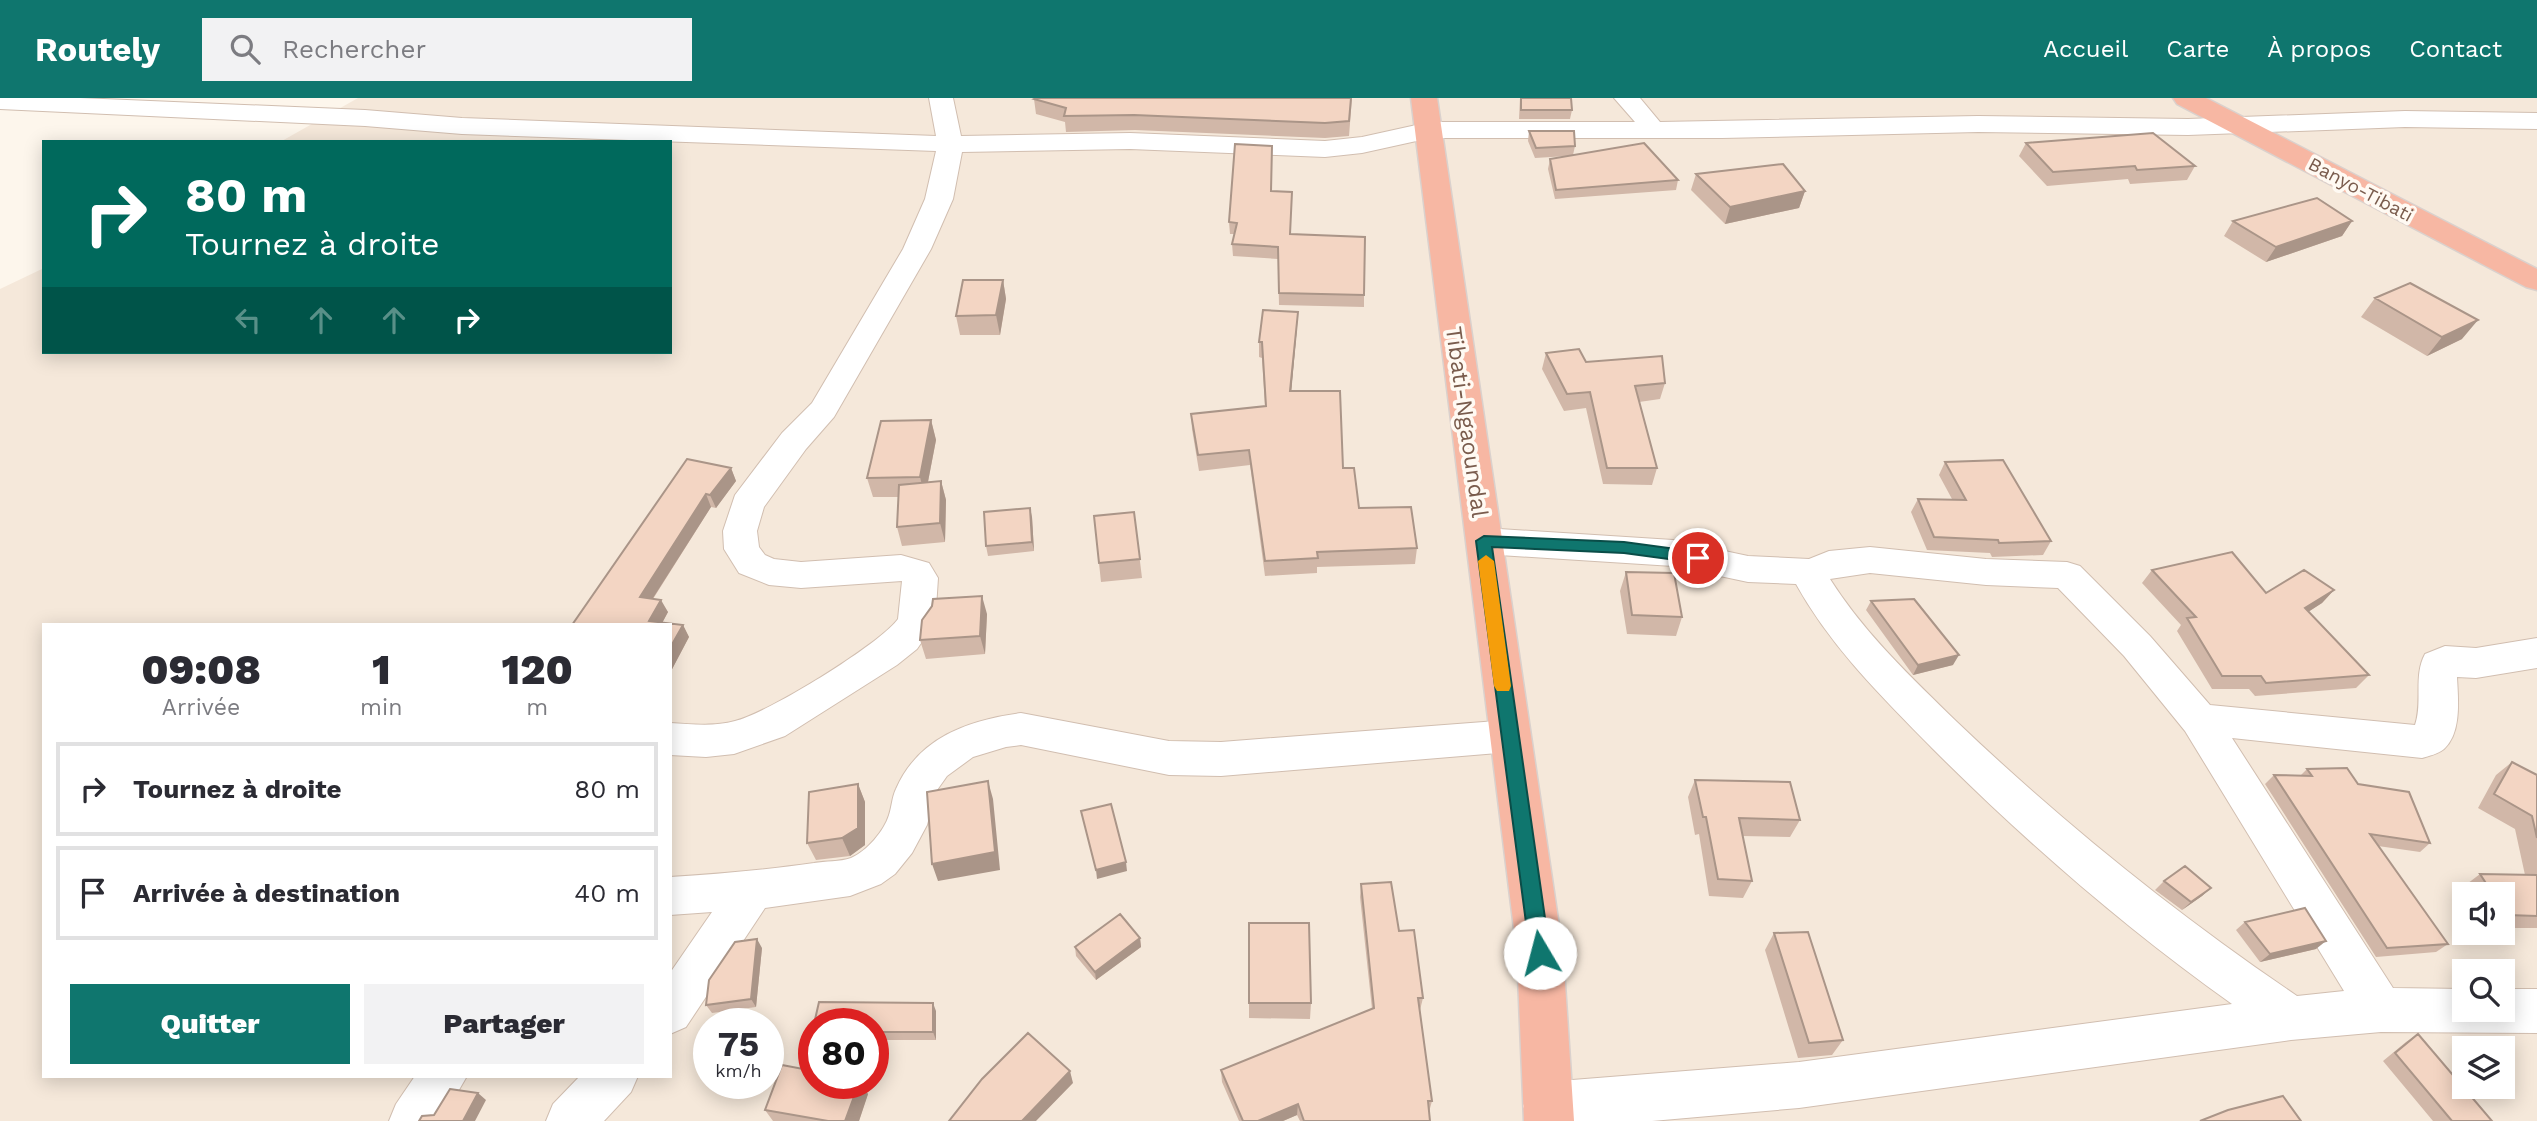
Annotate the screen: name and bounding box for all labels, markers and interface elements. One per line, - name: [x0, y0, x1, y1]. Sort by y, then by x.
- search box: [202, 18, 692, 81]
- text: Routely: [35, 30, 160, 69]
- icon: search: [226, 30, 264, 68]
- text: Rechercher: [282, 34, 426, 64]
- text: Accueil: [2043, 35, 2128, 63]
- text: Carte: [2166, 35, 2229, 63]
- text: À propos: [2267, 35, 2371, 63]
- text: Contact: [2409, 35, 2502, 63]
- street label: Banyo-Tibati: [2304, 152, 2417, 227]
- text: 80 m: [185, 166, 307, 224]
- icon: right: [70, 168, 161, 259]
- text: Tournez à droite: [185, 225, 440, 263]
- icon: left: [229, 301, 267, 339]
- icon: ahead: [302, 301, 340, 339]
- icon: ahead: [375, 301, 413, 339]
- icon: right: [448, 301, 486, 339]
- street label: Tibati-Ngaoundal: [1440, 325, 1493, 519]
- pin: [1668, 528, 1728, 588]
- icon: arrive: [1679, 539, 1717, 577]
- text: 09:08: [141, 645, 261, 694]
- text: 1: [372, 645, 391, 694]
- text: 120: [502, 645, 573, 694]
- text: Arrivée: [162, 694, 240, 721]
- text: min: [360, 694, 402, 721]
- text: m: [526, 694, 548, 721]
- icon: right: [74, 770, 112, 808]
- text: Tournez à droite: [133, 774, 342, 804]
- text: 80 m: [574, 774, 640, 804]
- icon: arrive: [74, 874, 112, 912]
- text: Arrivée à destination: [133, 878, 400, 908]
- text: 40 m: [574, 878, 640, 908]
- map controls: [2452, 882, 2515, 1099]
- button: sound: [2452, 882, 2515, 945]
- position arrow: [1503, 916, 1577, 990]
- button: search: [2452, 959, 2515, 1022]
- button: Quitter: [70, 984, 350, 1064]
- button: Partager: [364, 984, 644, 1064]
- speed limit sign: 80: [798, 1008, 889, 1099]
- text: 75: [718, 1023, 759, 1065]
- button: layers: [2452, 1036, 2515, 1099]
- text: km/h: [715, 1060, 762, 1081]

